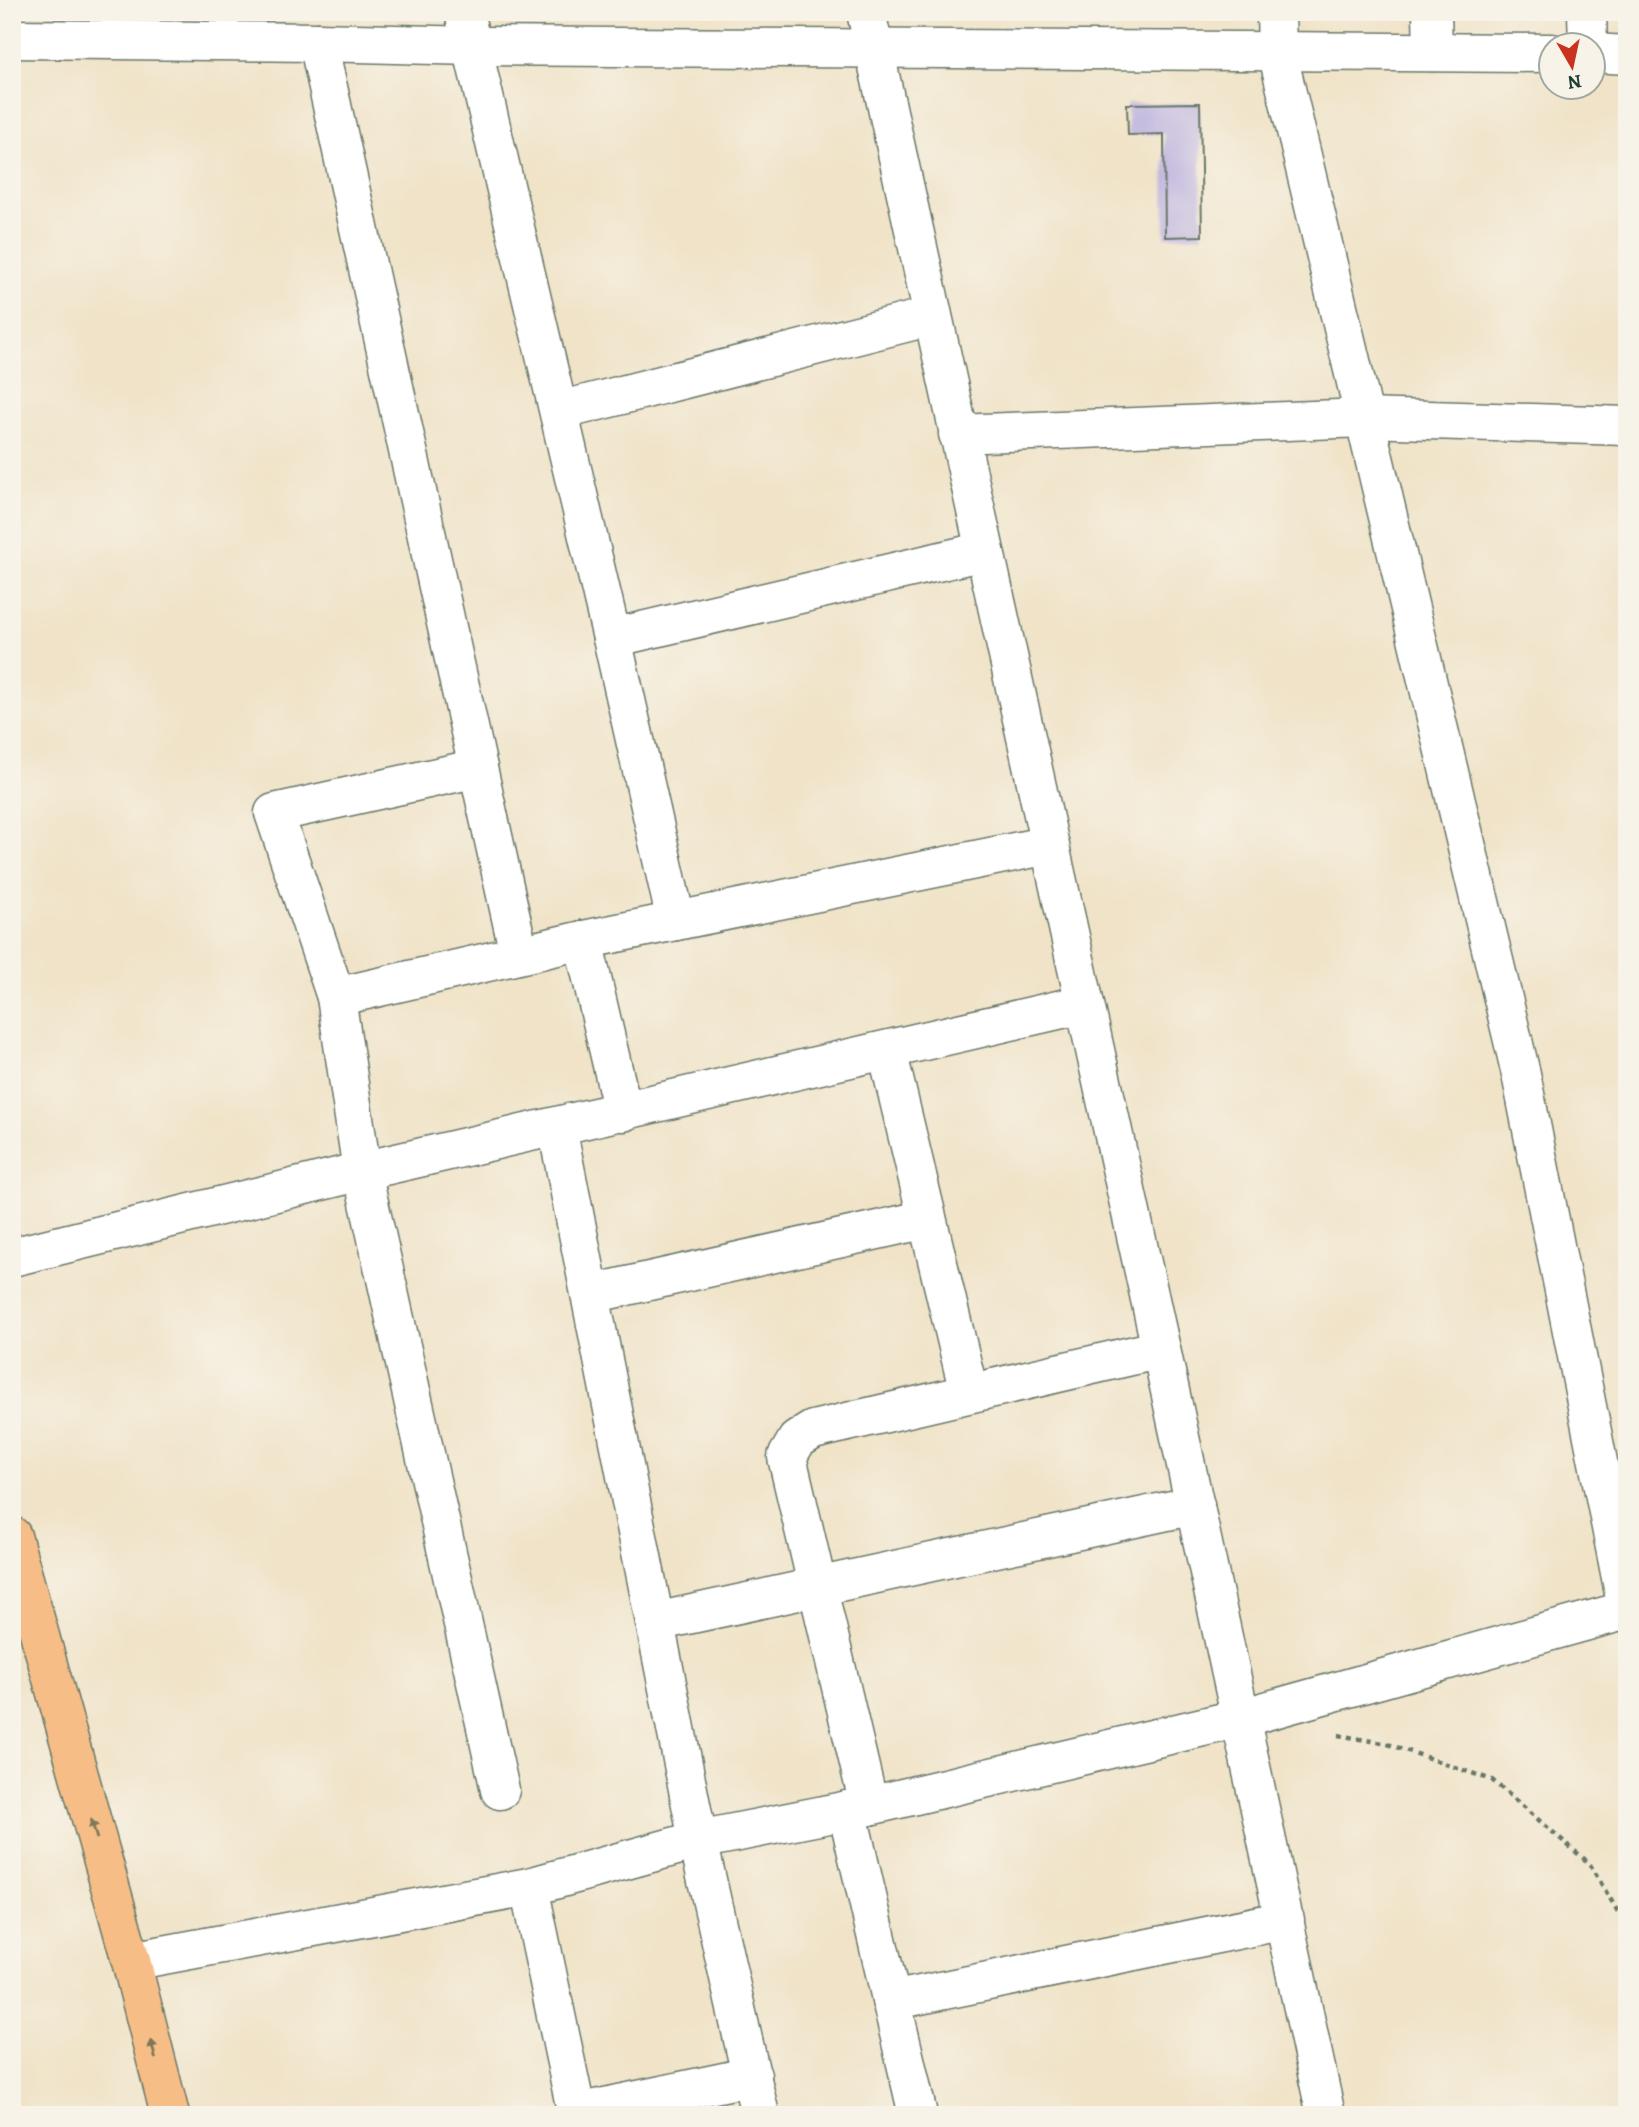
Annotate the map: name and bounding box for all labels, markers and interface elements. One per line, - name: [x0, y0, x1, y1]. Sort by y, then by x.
- north arrow: [1538, 32, 1608, 102]
- text: N: [1565, 68, 1583, 96]
- one-way arrow: [89, 1818, 99, 1839]
- one-way arrow: [147, 2037, 158, 2059]

